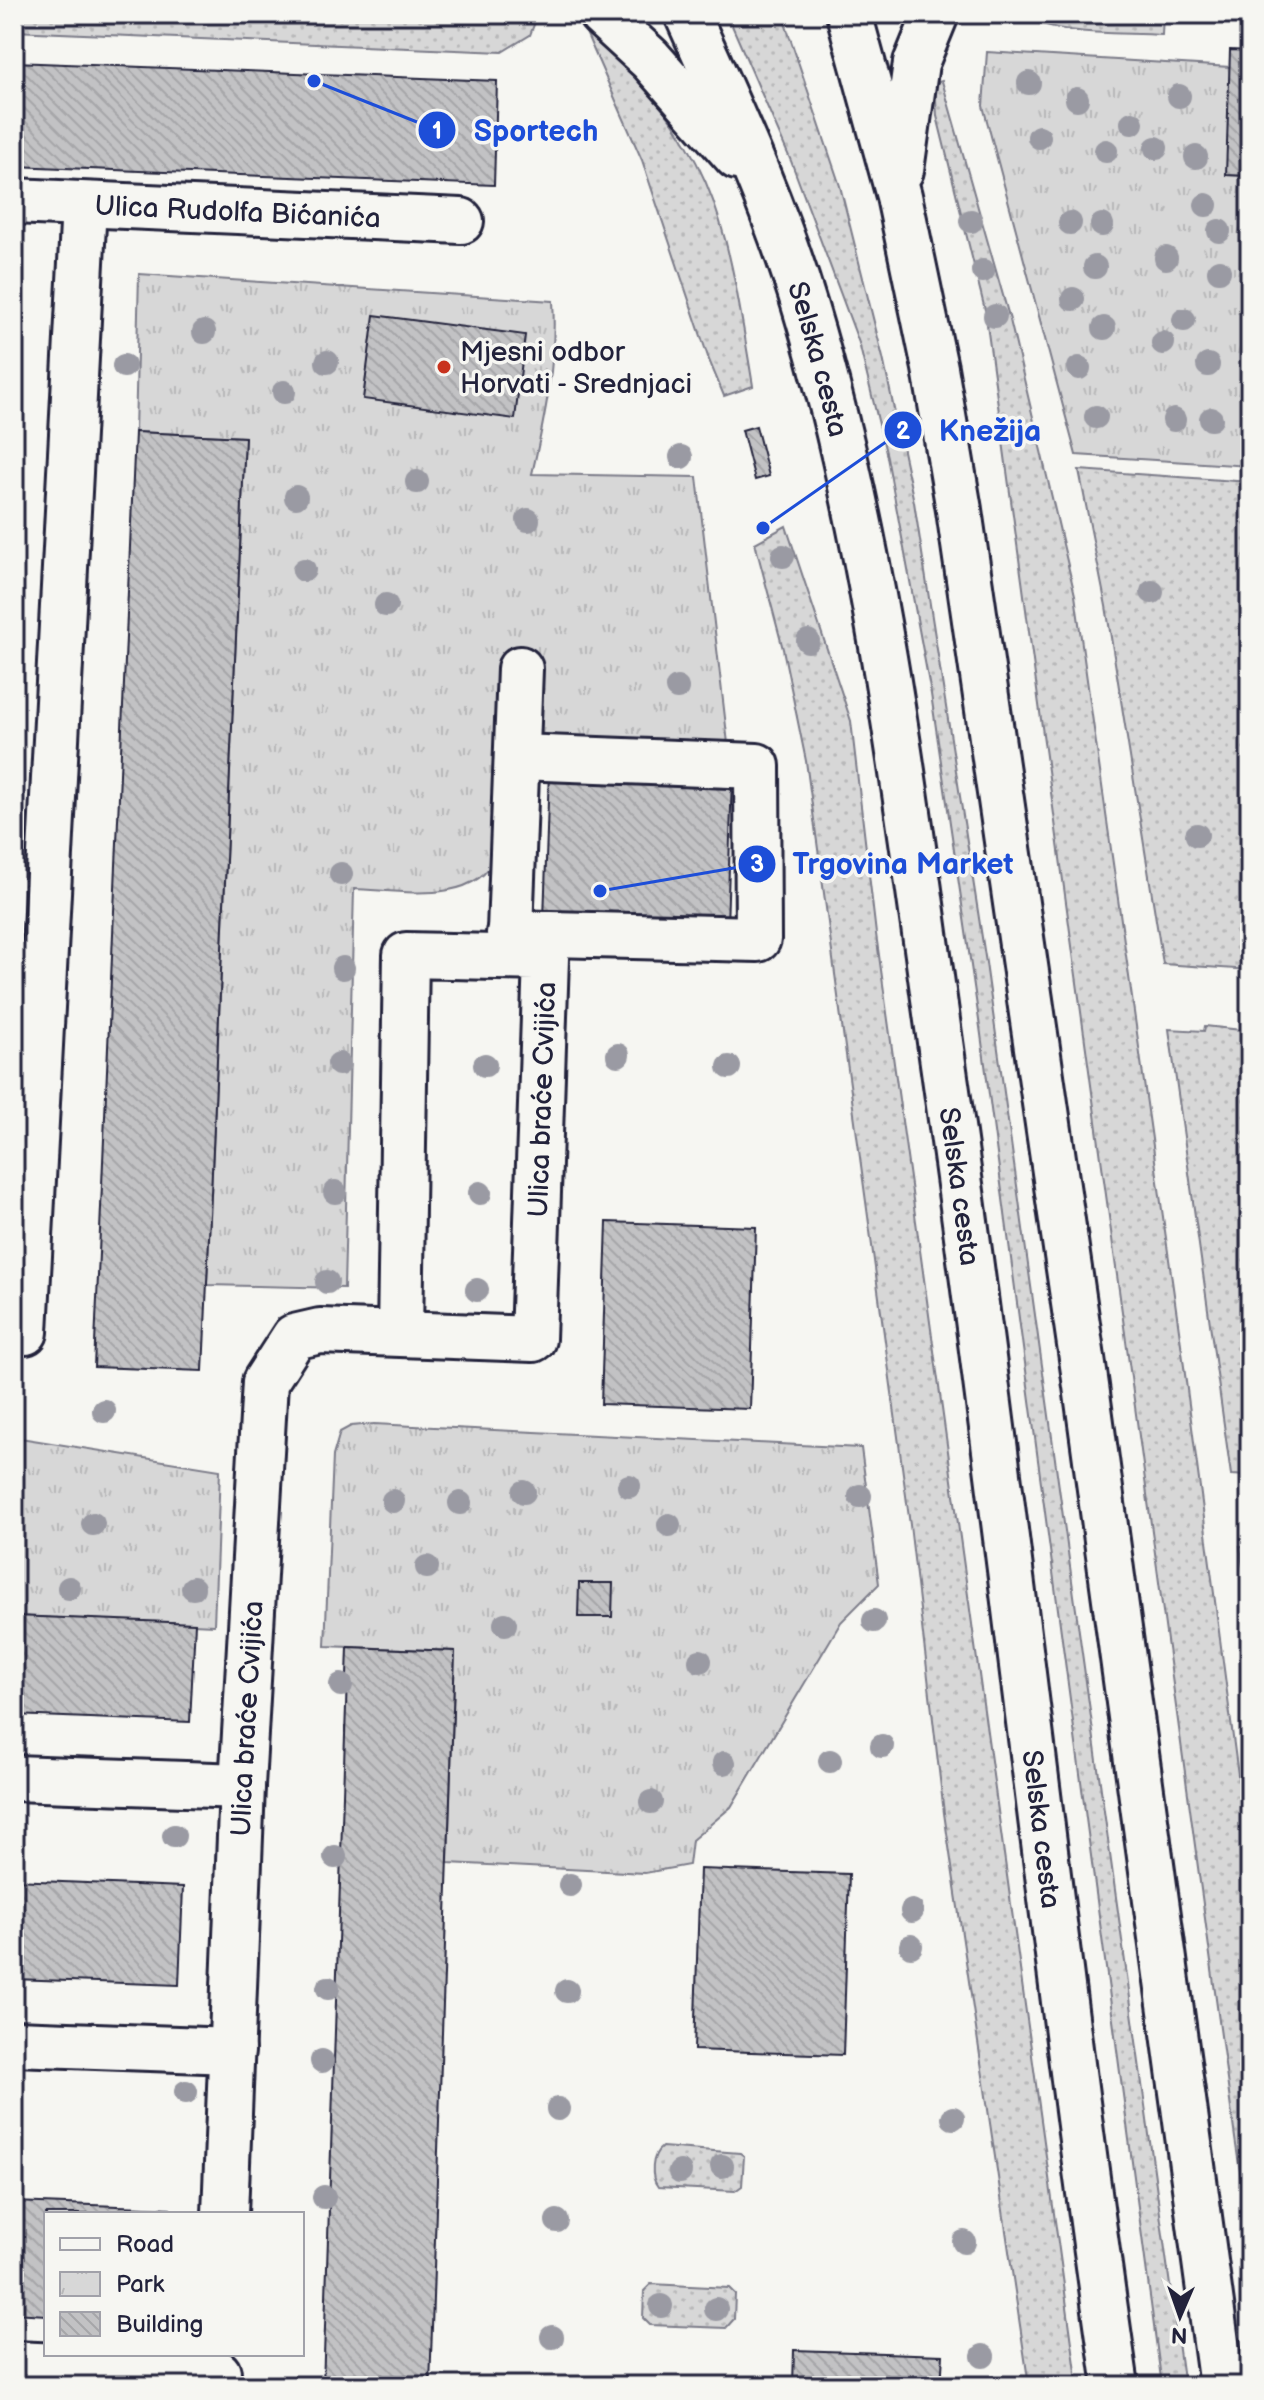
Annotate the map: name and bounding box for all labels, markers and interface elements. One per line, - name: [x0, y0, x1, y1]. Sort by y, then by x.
- callout: Sportech: [417, 103, 614, 157]
- text: Sportech: [474, 114, 598, 150]
- text: 1: [432, 117, 442, 146]
- street label: Ulica Rudolfa Bićanića: [94, 190, 381, 235]
- street label: Selska cesta: [780, 278, 854, 440]
- place label: Mjesni odbor Horvati - Srednjaci: [460, 336, 692, 401]
- marker: Mjesni odbor Horvati - Srednjaci: [435, 358, 453, 376]
- callout: Knežija: [883, 403, 1057, 457]
- text: Knežija: [939, 414, 1041, 450]
- text: 2: [896, 417, 911, 446]
- callout: Trgovina Market: [737, 837, 1030, 891]
- text: Trgovina Market: [792, 847, 1014, 883]
- text: 3: [750, 850, 764, 879]
- street label: Ulica braće Cvijića: [522, 981, 563, 1218]
- street label: Selska cesta: [932, 1105, 986, 1268]
- street label: Ulica braće Cvijića: [225, 1600, 271, 1837]
- street label: Selska cesta: [1015, 1748, 1067, 1910]
- legend: [44, 2212, 304, 2356]
- text: Road: [116, 2230, 174, 2259]
- text: Park: [116, 2270, 164, 2299]
- north arrow: [1140, 2276, 1220, 2356]
- text: Building: [116, 2310, 203, 2339]
- text: N: [1171, 2321, 1188, 2348]

